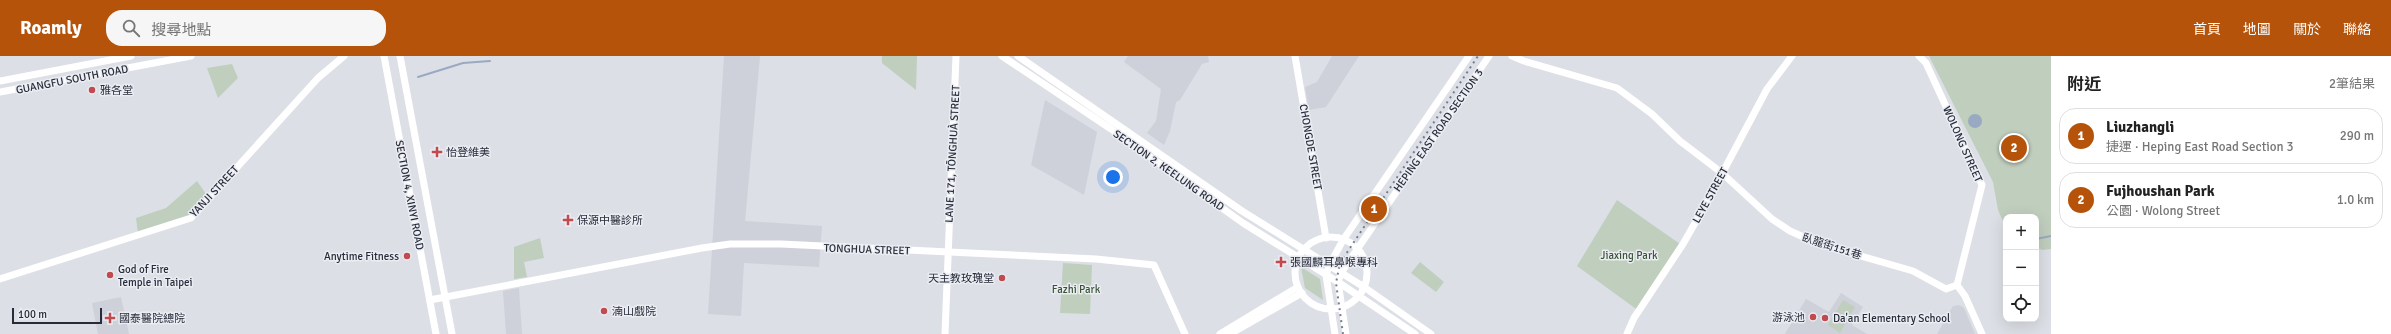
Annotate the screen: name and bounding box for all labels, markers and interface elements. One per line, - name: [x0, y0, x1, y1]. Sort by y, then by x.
- search box: [106, 10, 386, 46]
- text: Roamly: [20, 16, 82, 40]
- icon: search: [120, 17, 142, 39]
- text: 搜尋地點: [152, 21, 212, 39]
- text: 首頁: [2193, 21, 2221, 38]
- text: 地圖: [2243, 21, 2271, 38]
- text: 關於: [2293, 21, 2321, 38]
- text: 聯絡: [2343, 21, 2371, 38]
- street label: GUANGFU SOUTH ROAD: [15, 62, 129, 97]
- street label: HEPING EAST ROAD SECTION 3: [1391, 66, 1486, 194]
- text: 附近: [2067, 74, 2101, 95]
- text: 2筆結果: [2329, 76, 2375, 92]
- place label: 雅各堂: [100, 84, 133, 97]
- street label: LANE 171, TŌNGHUÀ STREET: [941, 84, 963, 223]
- marker: 雅各堂: [87, 85, 97, 95]
- street label: CHONGDE STREET: [1297, 103, 1325, 192]
- street label: WOLONG STREET: [1940, 104, 1985, 185]
- text: Liuzhangli: [2106, 118, 2174, 136]
- street label: SECTION 2, KEELUNG ROAD: [1111, 127, 1227, 214]
- text: 1: [2077, 128, 2085, 144]
- text: 290 m: [2340, 128, 2374, 144]
- pin: 2: [2001, 133, 2027, 163]
- street label: SECTION 4, XINYI ROAD: [392, 139, 427, 251]
- text: 捷運 · Heping East Road Section 3: [2106, 139, 2294, 155]
- marker: 怡登維美: [431, 146, 443, 158]
- place label: 怡登維美: [446, 146, 490, 159]
- street label: YANJI STREET: [187, 163, 242, 220]
- street label: LEYE STREET: [1690, 165, 1731, 225]
- your location: [1103, 167, 1123, 187]
- text: Fujhoushan Park: [2106, 182, 2215, 200]
- text: 2: [2077, 192, 2085, 208]
- text: 1.0 km: [2337, 192, 2374, 208]
- pin: 1: [1361, 194, 1387, 224]
- text: 公園 · Wolong Street: [2106, 203, 2220, 219]
- marker: 保源中醫診所: [562, 214, 574, 226]
- place label: 保源中醫診所: [577, 214, 643, 227]
- map controls: [2003, 214, 2039, 322]
- button: +: [2003, 214, 2039, 250]
- street label: 臥龍街151巷: [1800, 231, 1863, 262]
- street label: TONGHUA STREET: [824, 241, 911, 258]
- park label: Jiaxing Park: [1601, 249, 1658, 262]
- place label: Anytime Fitness: [324, 250, 399, 263]
- button: −: [2003, 250, 2039, 286]
- marker: Anytime Fitness: [402, 251, 412, 261]
- marker: 張國麟耳鼻喉專科: [1275, 256, 1287, 268]
- place label: 張國麟耳鼻喉專科: [1290, 256, 1378, 269]
- place label: God of Fire Temple in Taipei: [118, 263, 193, 289]
- marker: God of Fire Temple in Taipei: [105, 270, 115, 280]
- place label: 天主教玫瑰堂: [928, 272, 994, 285]
- marker: 天主教玫瑰堂: [997, 273, 1007, 283]
- park label: Fazhi Park: [1052, 283, 1101, 296]
- button: locate: [2003, 286, 2039, 322]
- place label: 湳山戲院: [612, 305, 656, 318]
- scale bar: [12, 306, 102, 325]
- marker: 湳山戲院: [599, 306, 609, 316]
- text: 100 m: [18, 308, 47, 321]
- place label: 游泳池: [1772, 311, 1805, 324]
- marker: 國泰醫院總院: [104, 312, 116, 324]
- place label: 國泰醫院總院: [119, 312, 185, 325]
- marker: 游泳池: [1808, 312, 1818, 322]
- place label: Da'an Elementary School: [1833, 312, 1950, 325]
- marker: Da'an Elementary School: [1820, 313, 1830, 323]

